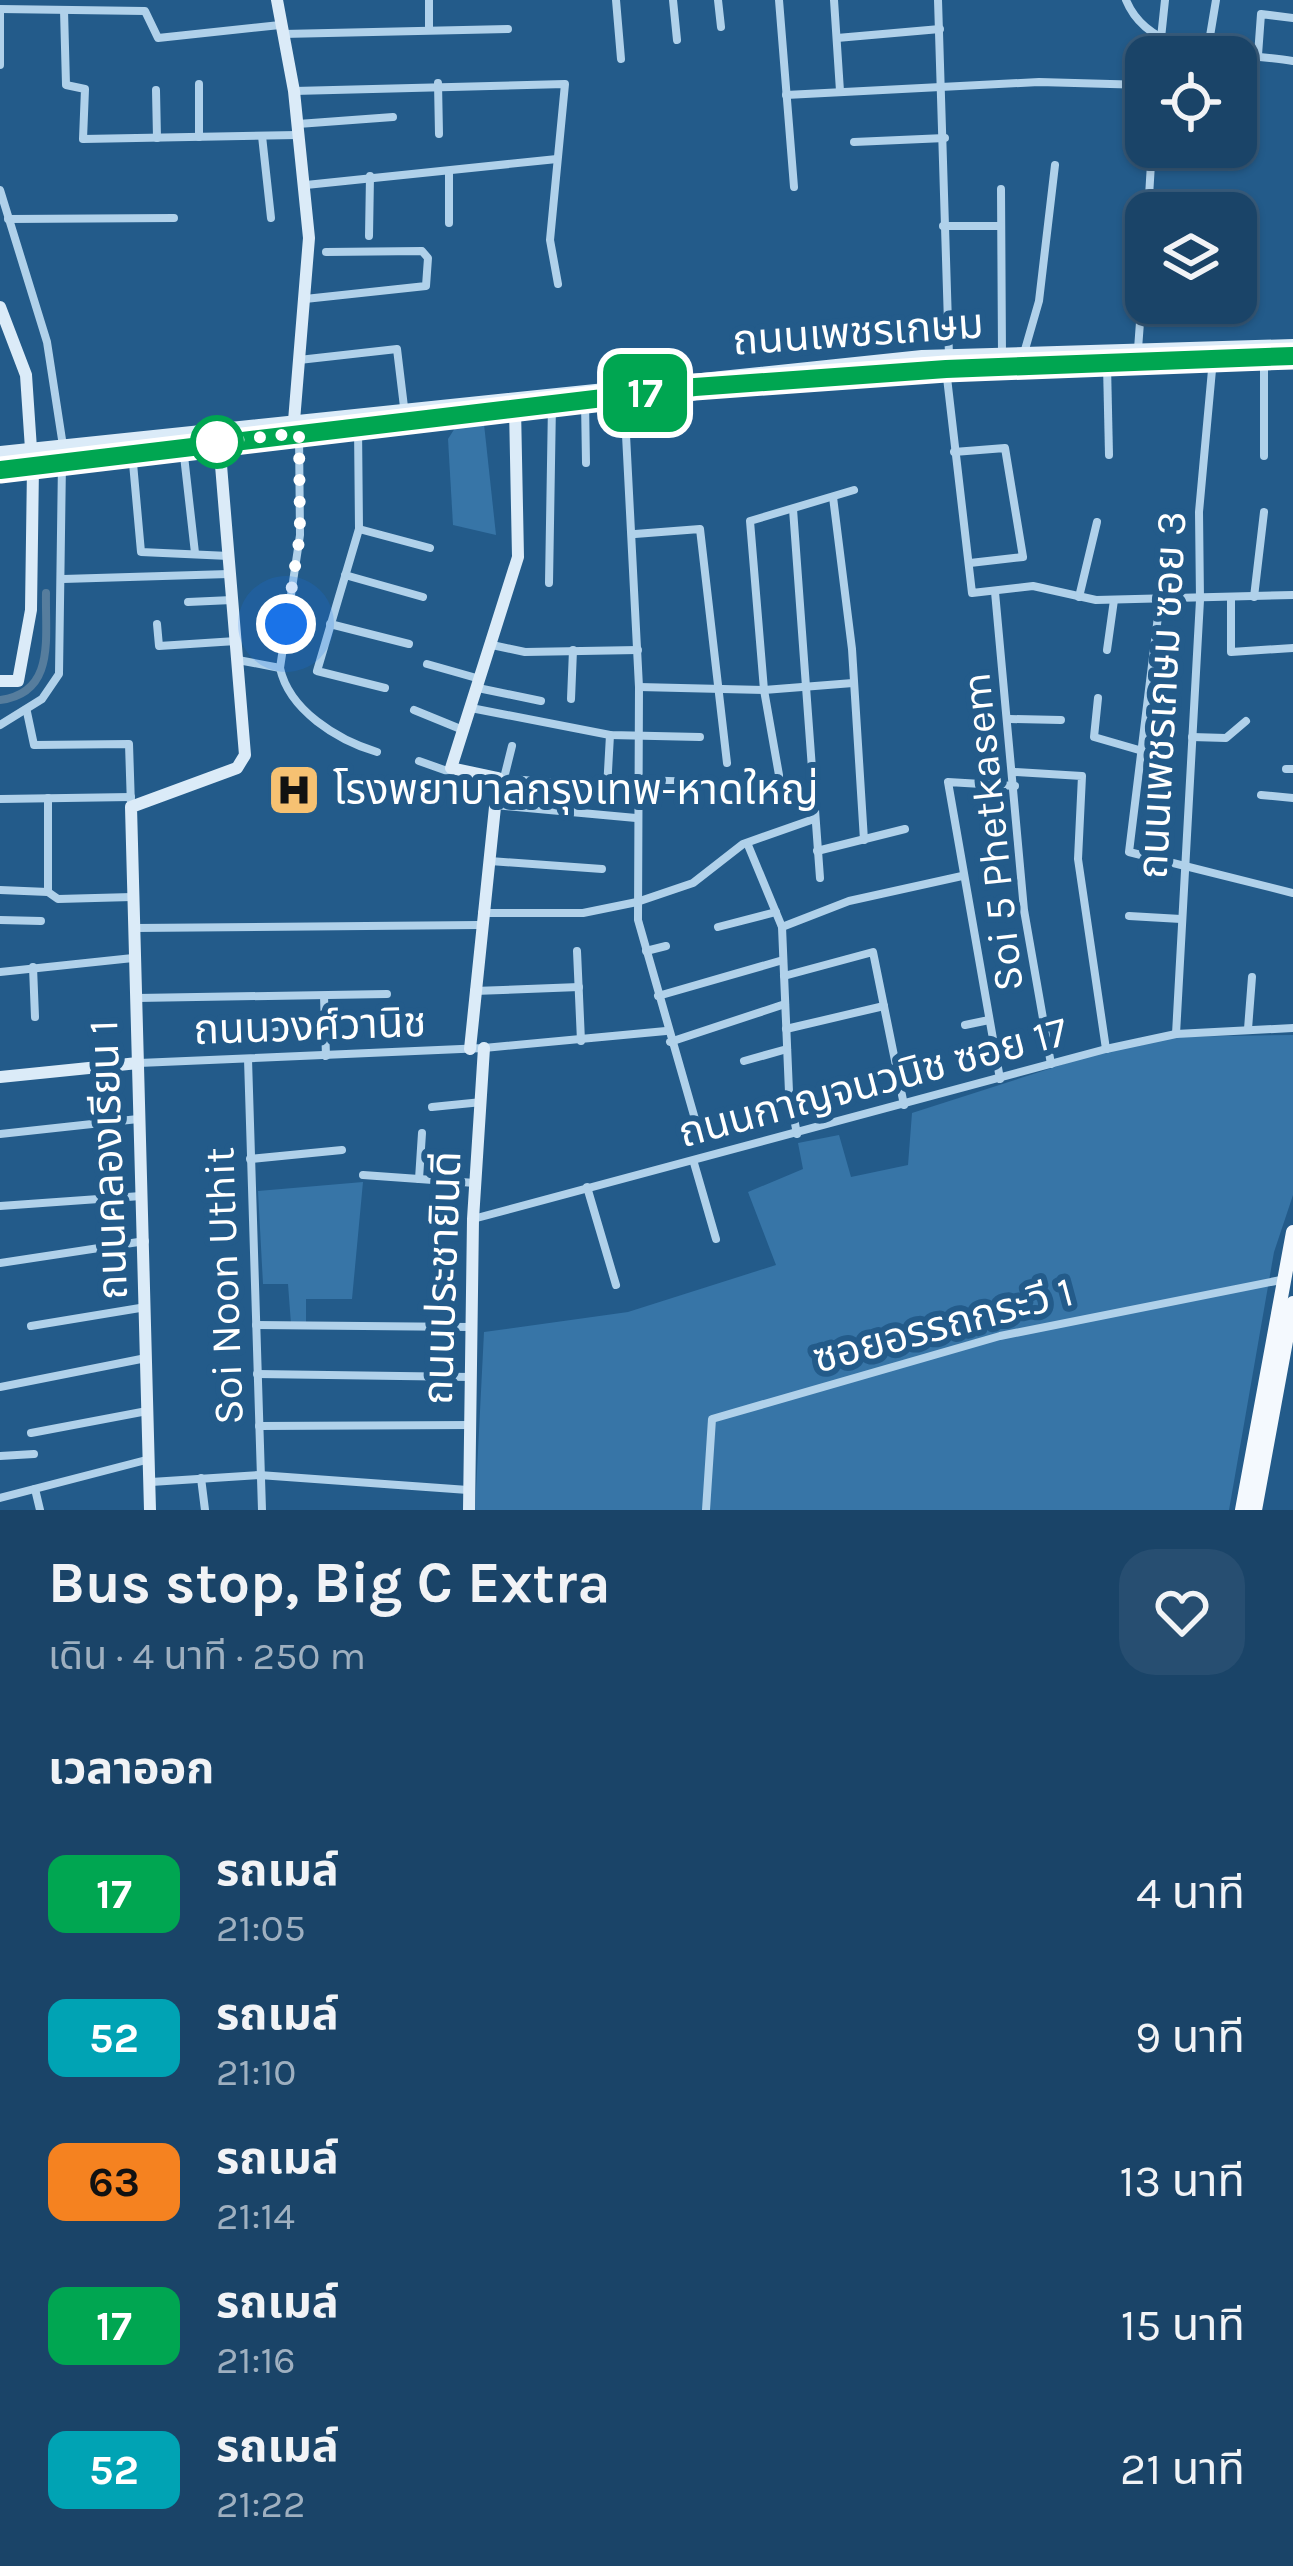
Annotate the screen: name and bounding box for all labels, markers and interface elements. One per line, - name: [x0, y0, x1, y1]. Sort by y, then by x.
- map controls: [1125, 36, 1257, 324]
- button: locate: [1125, 36, 1257, 168]
- button: layers: [1125, 192, 1257, 324]
- street label: ถนนเพชรเกษม: [731, 298, 985, 366]
- line badge: 17: [591, 354, 699, 432]
- text: 17: [627, 368, 663, 418]
- unlabelled marker: [192, 417, 242, 467]
- street label: ถนนเพชรเกษม ซอย 3: [1127, 510, 1197, 880]
- your location: [256, 594, 316, 654]
- street label: Soi 5 Phetkasem: [950, 670, 1034, 994]
- hospital icon: โรงพยาบาลกรุงเทพ-หาดใหญ่: [266, 762, 322, 818]
- place label: โรงพยาบาลกรุงเทพ-หาดใหญ่: [333, 765, 819, 815]
- street label: ถนนวงศ์วานิช: [193, 997, 427, 1055]
- street label: ถนนกาญจนวนิช ซอย 17: [673, 1006, 1073, 1158]
- street label: ถนนคลองเรียน 1: [78, 1019, 138, 1301]
- street label: Soi Noon Uthit: [194, 1146, 254, 1426]
- street label: ถนนประชายินดี: [413, 1150, 471, 1406]
- street label: ซอยอรรถกระวี 1: [807, 1266, 1079, 1384]
- button: heart: [1119, 1549, 1245, 1675]
- text: Bus stop, Big C Extra: [48, 1550, 611, 1616]
- text: เดิน · 4 นาที · 250 m: [48, 1633, 366, 1679]
- text: เวลาออก: [48, 1742, 214, 1794]
- text: รถเมล์: [216, 1844, 339, 1896]
- text: 4 นาที: [1136, 1867, 1245, 1919]
- text: 17: [96, 1869, 132, 1919]
- text: 21:05: [216, 1905, 306, 1951]
- text: รถเมล์: [216, 1988, 339, 2040]
- text: 9 นาที: [1135, 2011, 1245, 2063]
- text: 52: [89, 2013, 139, 2063]
- text: 21:10: [216, 2049, 297, 2095]
- text: รถเมล์: [216, 2132, 339, 2184]
- text: 13 นาที: [1120, 2155, 1245, 2207]
- text: 63: [88, 2157, 140, 2207]
- text: 21:14: [216, 2193, 295, 2239]
- text: รถเมล์: [216, 2276, 339, 2328]
- text: 15 นาที: [1121, 2299, 1245, 2351]
- text: 17: [96, 2301, 132, 2351]
- text: 21:16: [216, 2337, 296, 2383]
- text: รถเมล์: [216, 2420, 339, 2472]
- text: 21 นาที: [1120, 2443, 1245, 2495]
- text: 52: [89, 2445, 139, 2495]
- text: 21:22: [216, 2481, 306, 2527]

